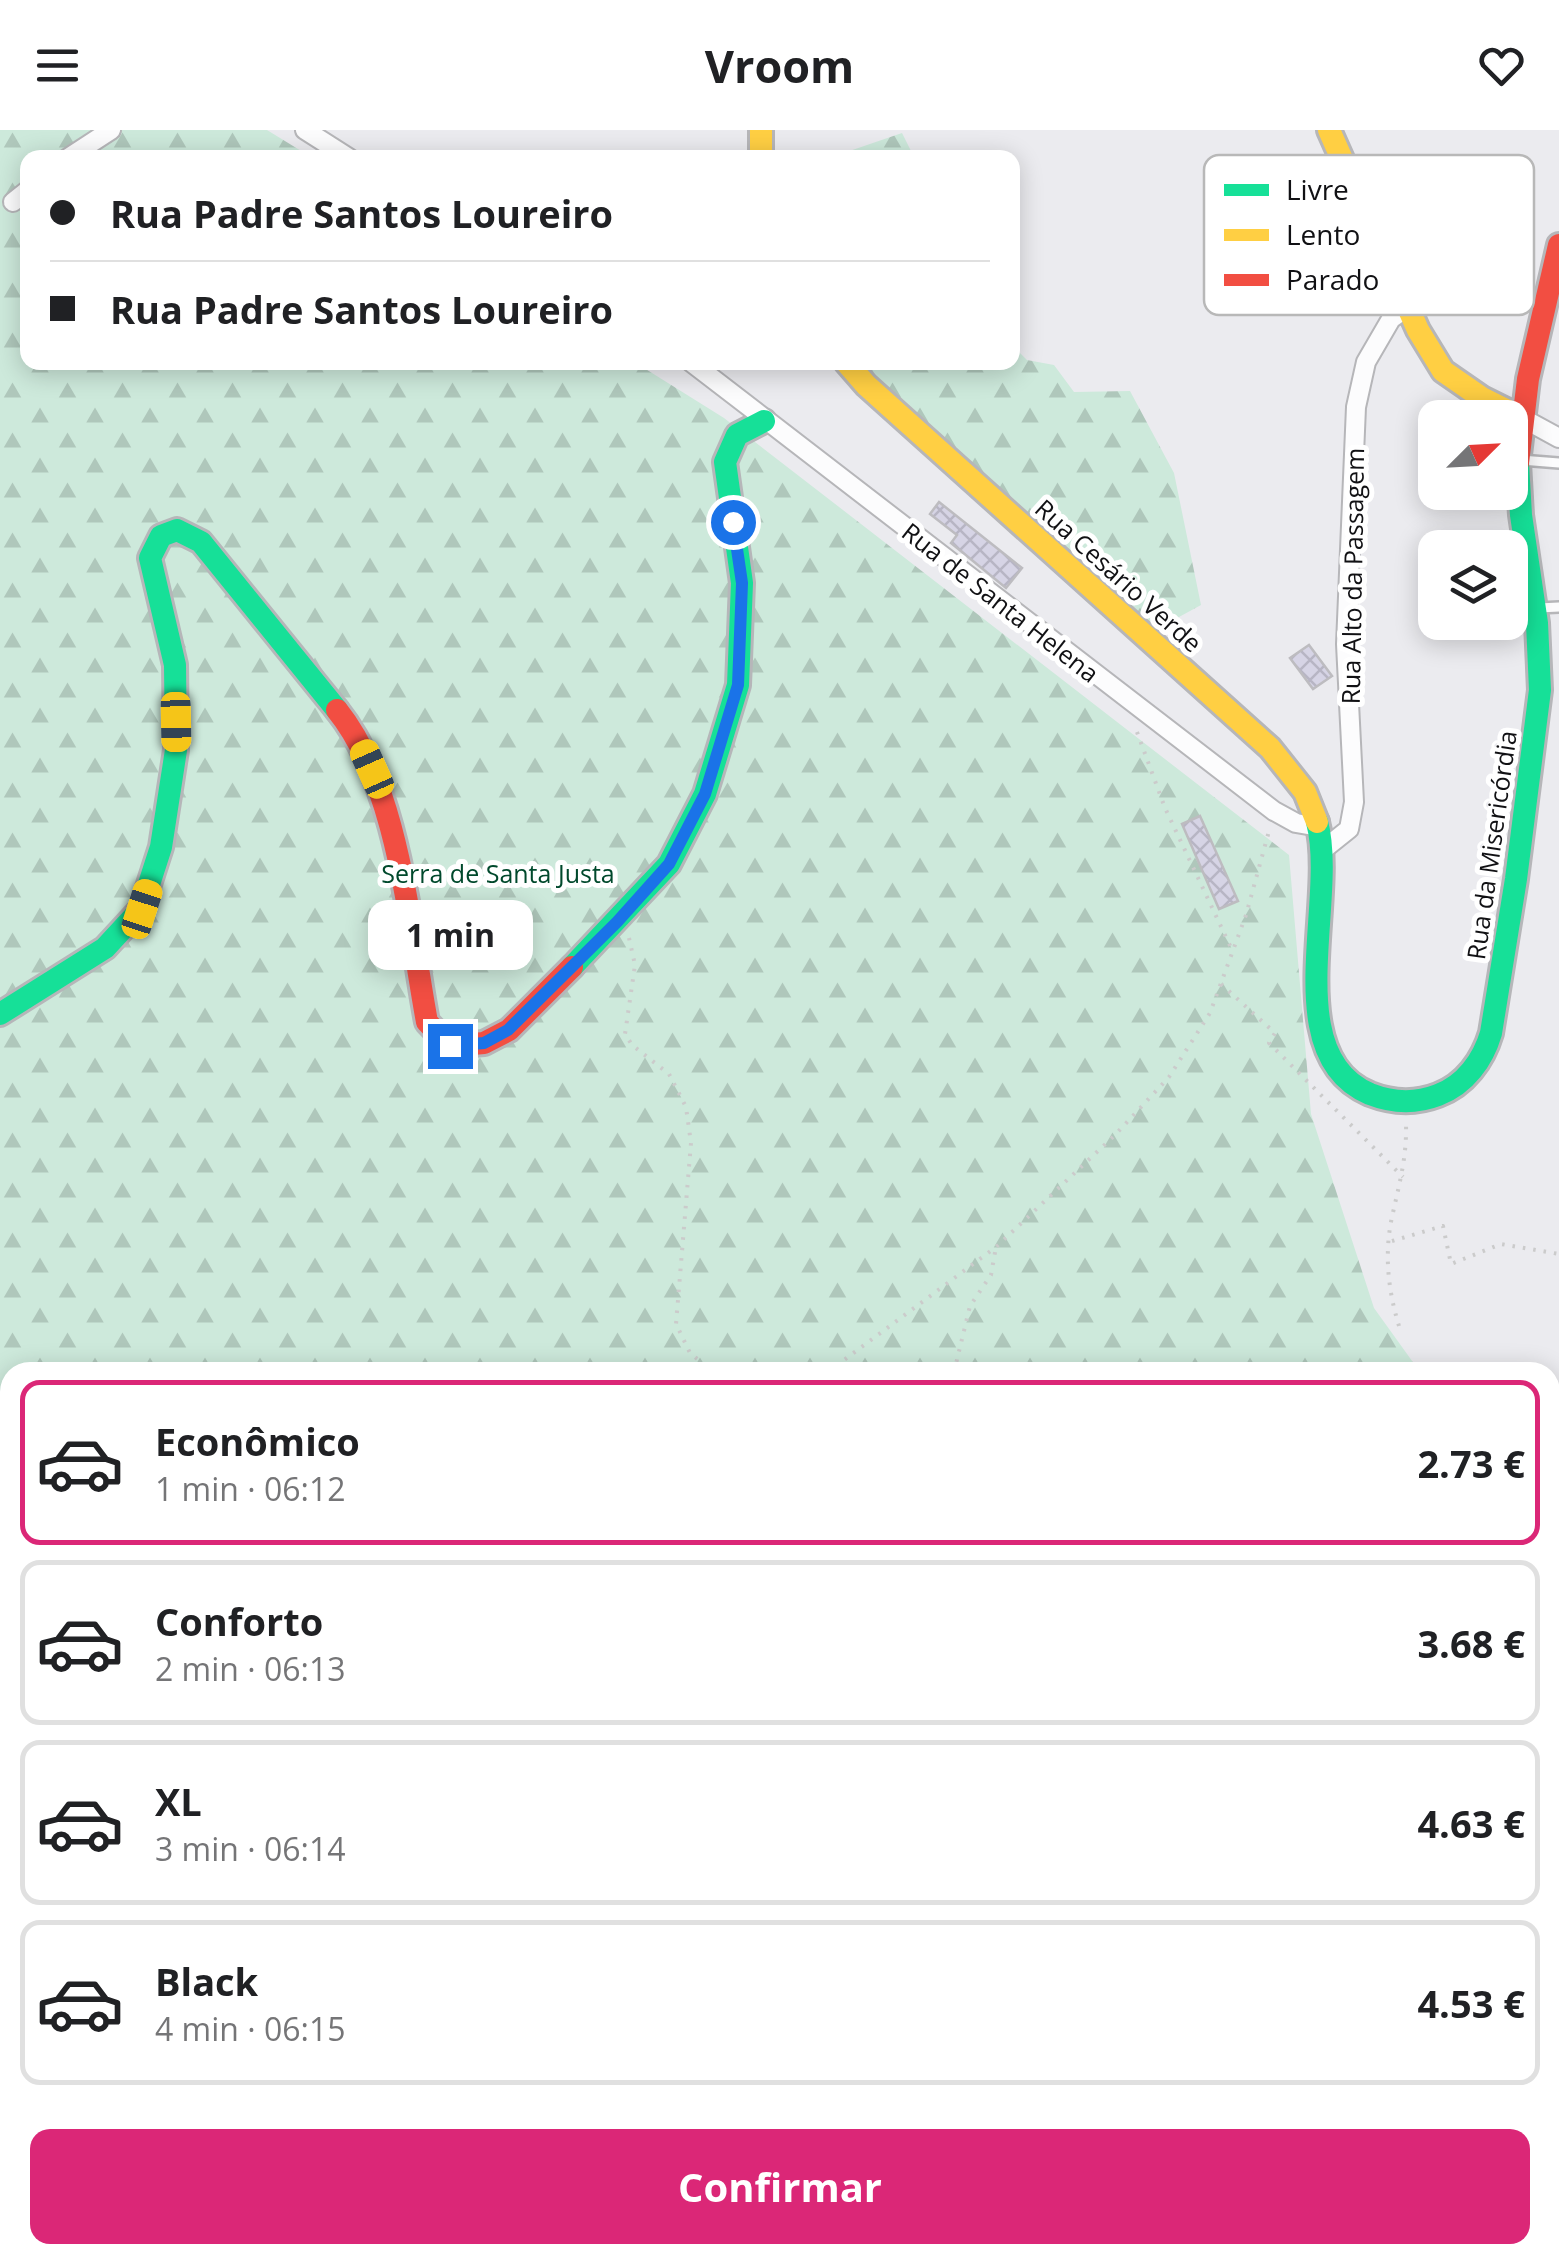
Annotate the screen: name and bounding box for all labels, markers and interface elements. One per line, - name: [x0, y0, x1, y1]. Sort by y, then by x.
- text: Vroom: [705, 35, 854, 96]
- icon: menu: [30, 38, 85, 93]
- icon: heart: [1474, 38, 1529, 93]
- legend: [1204, 155, 1534, 315]
- text: Livre: [1286, 170, 1349, 208]
- text: Rua Padre Santos Loureiro: [110, 187, 613, 239]
- text: Lento: [1286, 215, 1360, 253]
- text: Parado: [1286, 260, 1379, 298]
- text: Rua Padre Santos Loureiro: [110, 283, 613, 335]
- north arrow: [1418, 400, 1528, 510]
- map controls: [1418, 400, 1528, 640]
- street label: Rua Alto da Passagem: [1333, 447, 1371, 705]
- street label: Rua Cesário Verde: [1028, 491, 1210, 659]
- route start: [711, 500, 756, 545]
- street label: Rua de Santa Helena: [895, 514, 1107, 690]
- button: layers: [1418, 530, 1528, 640]
- car: [160, 692, 192, 752]
- street label: Rua da Misericórdia: [1458, 728, 1524, 962]
- car: [346, 735, 398, 803]
- park label: Serra de Santa Justa: [381, 856, 615, 890]
- car: [118, 876, 166, 942]
- callout: 1 min: [368, 901, 532, 971]
- text: 1 min: [406, 913, 495, 956]
- route end: [428, 1024, 473, 1069]
- text: Econômico: [155, 1415, 360, 1467]
- icon: car: [35, 1418, 125, 1508]
- text: 2.73 €: [1417, 1437, 1525, 1489]
- text: 1 min · 06:12: [155, 1467, 346, 1510]
- text: Conforto: [155, 1595, 323, 1647]
- icon: car: [35, 1598, 125, 1688]
- text: 3.68 €: [1417, 1617, 1525, 1669]
- text: 2 min · 06:13: [155, 1647, 346, 1690]
- text: XL: [155, 1775, 202, 1827]
- icon: car: [35, 1778, 125, 1868]
- text: 4.63 €: [1417, 1797, 1525, 1849]
- text: 3 min · 06:14: [155, 1827, 346, 1870]
- text: Black: [155, 1955, 258, 2007]
- icon: car: [35, 1958, 125, 2048]
- text: 4.53 €: [1417, 1977, 1525, 2029]
- text: 4 min · 06:15: [155, 2007, 346, 2050]
- button: Confirmar: [30, 2129, 1530, 2244]

